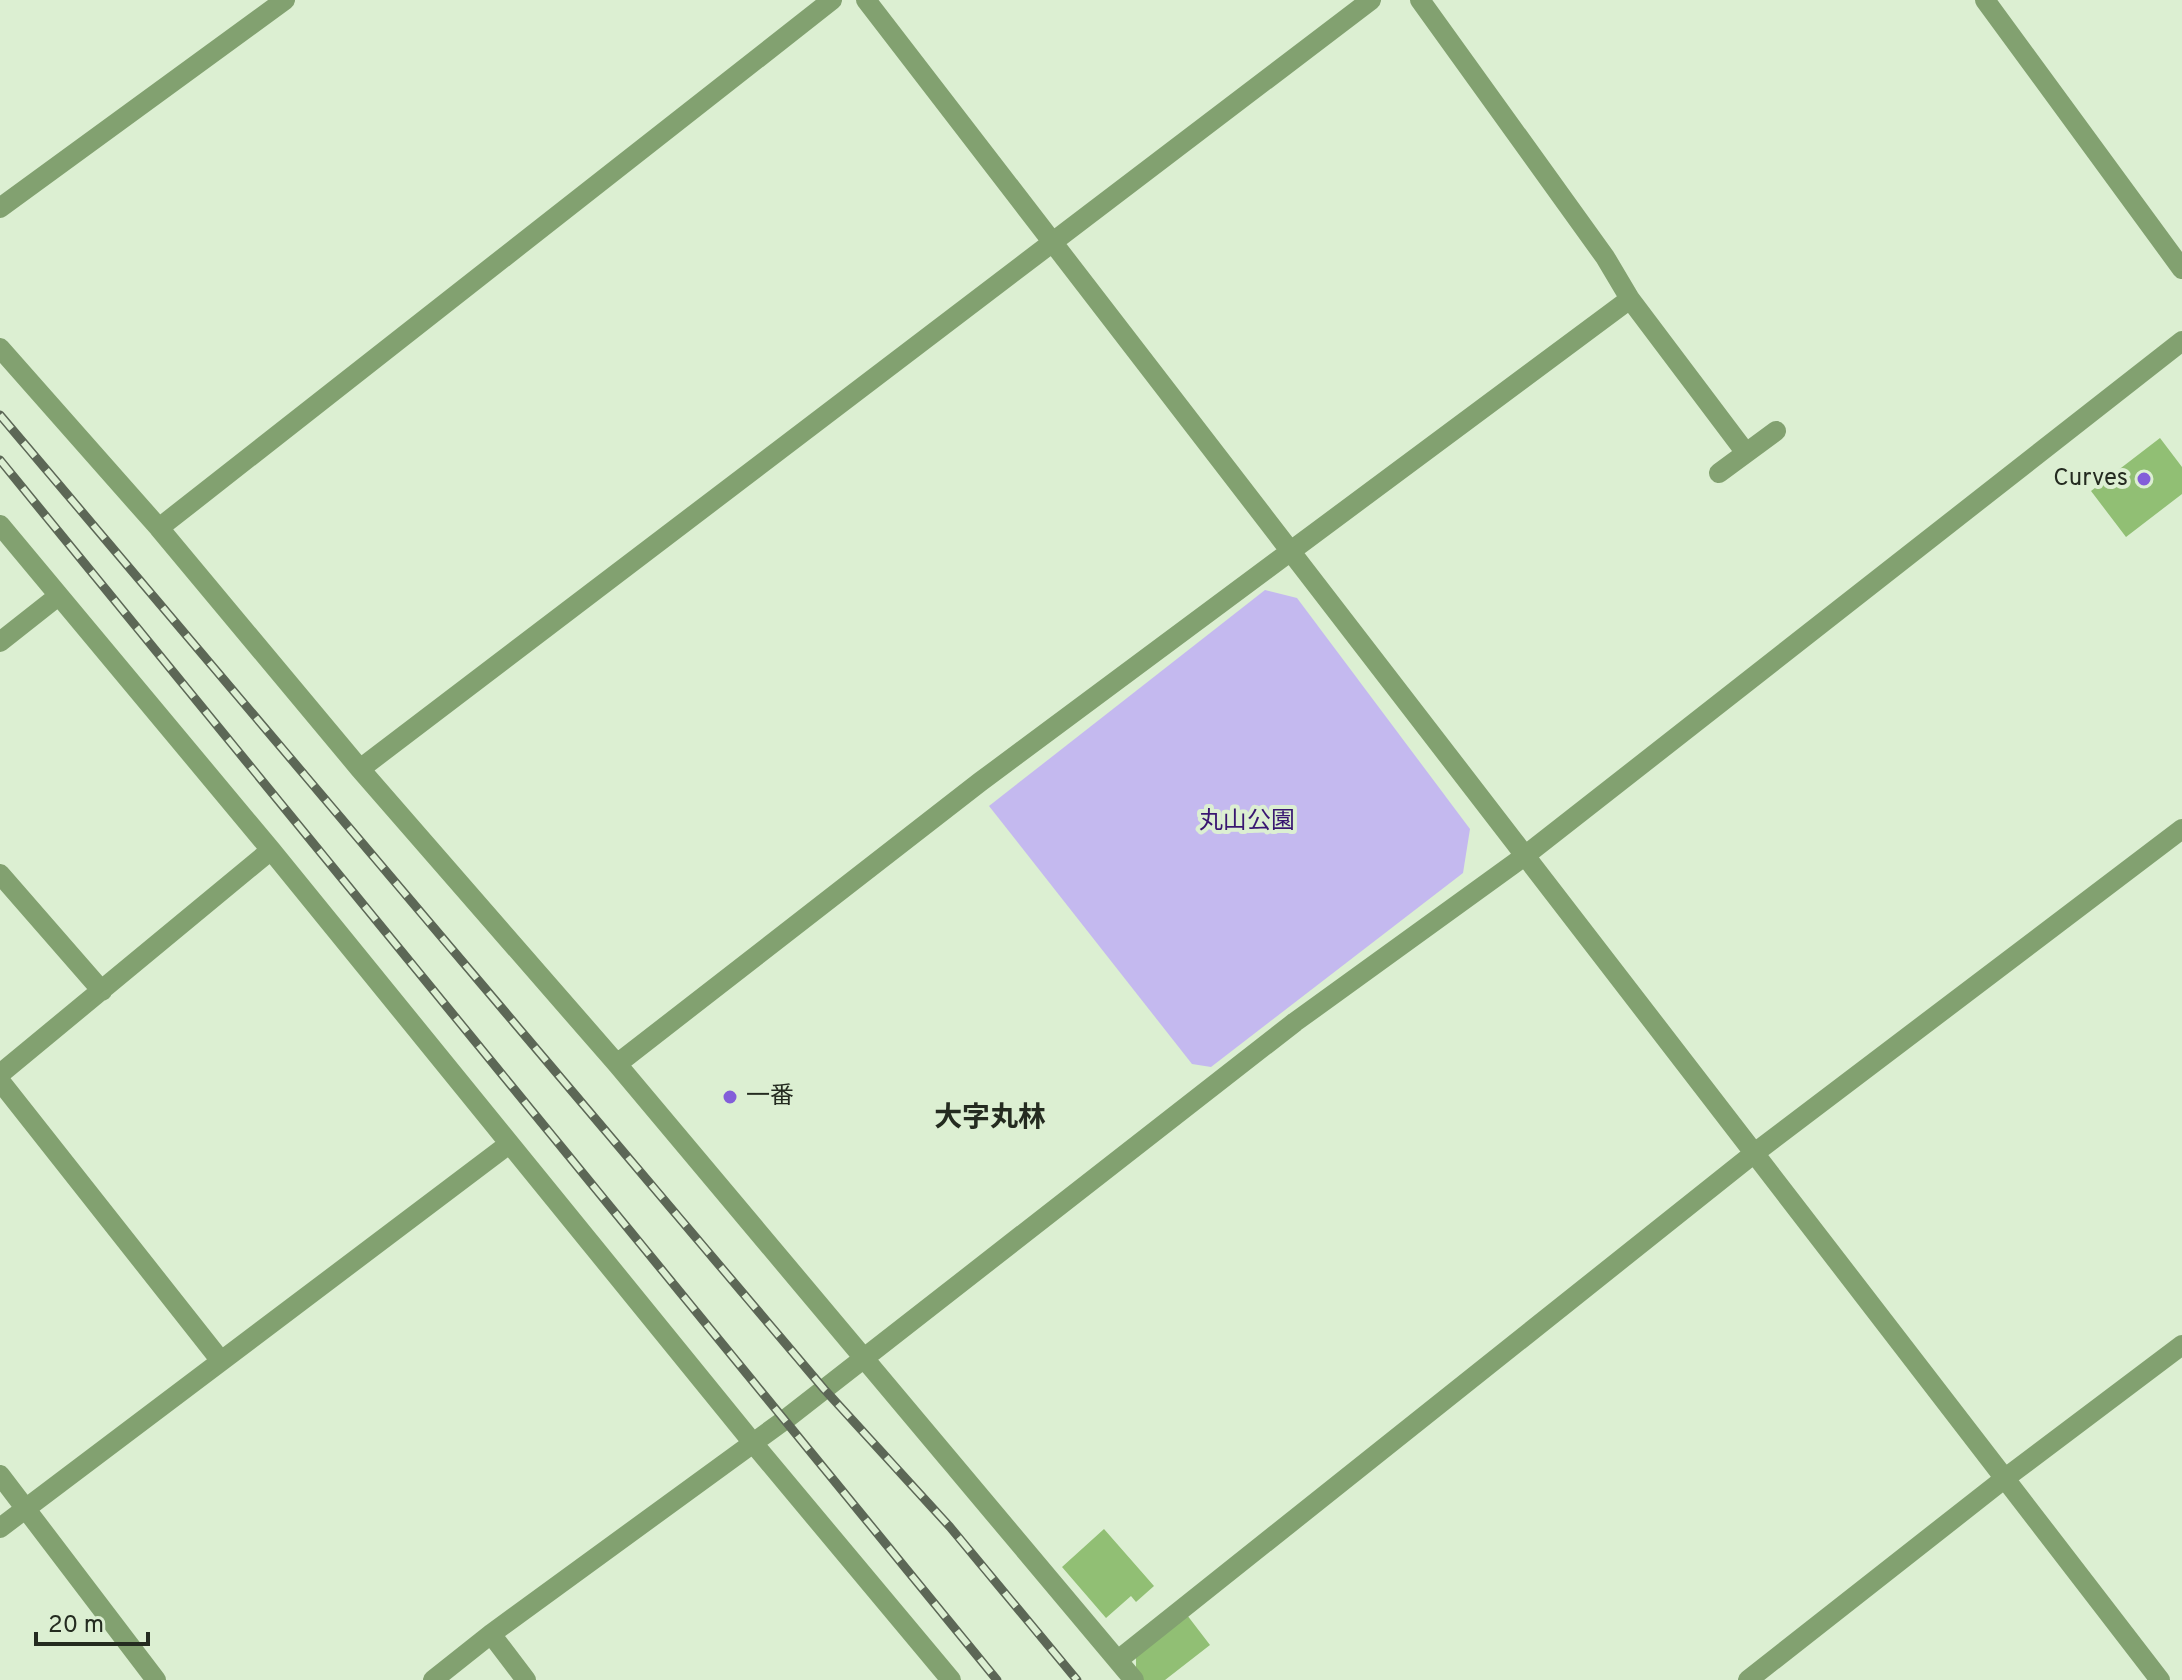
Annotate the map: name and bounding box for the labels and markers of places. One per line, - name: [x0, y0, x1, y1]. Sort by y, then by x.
- place label: Curves: [2053, 464, 2128, 494]
- marker: Curves: [2135, 470, 2153, 488]
- place label: 一番: [746, 1082, 794, 1112]
- marker: 一番: [721, 1088, 739, 1106]

